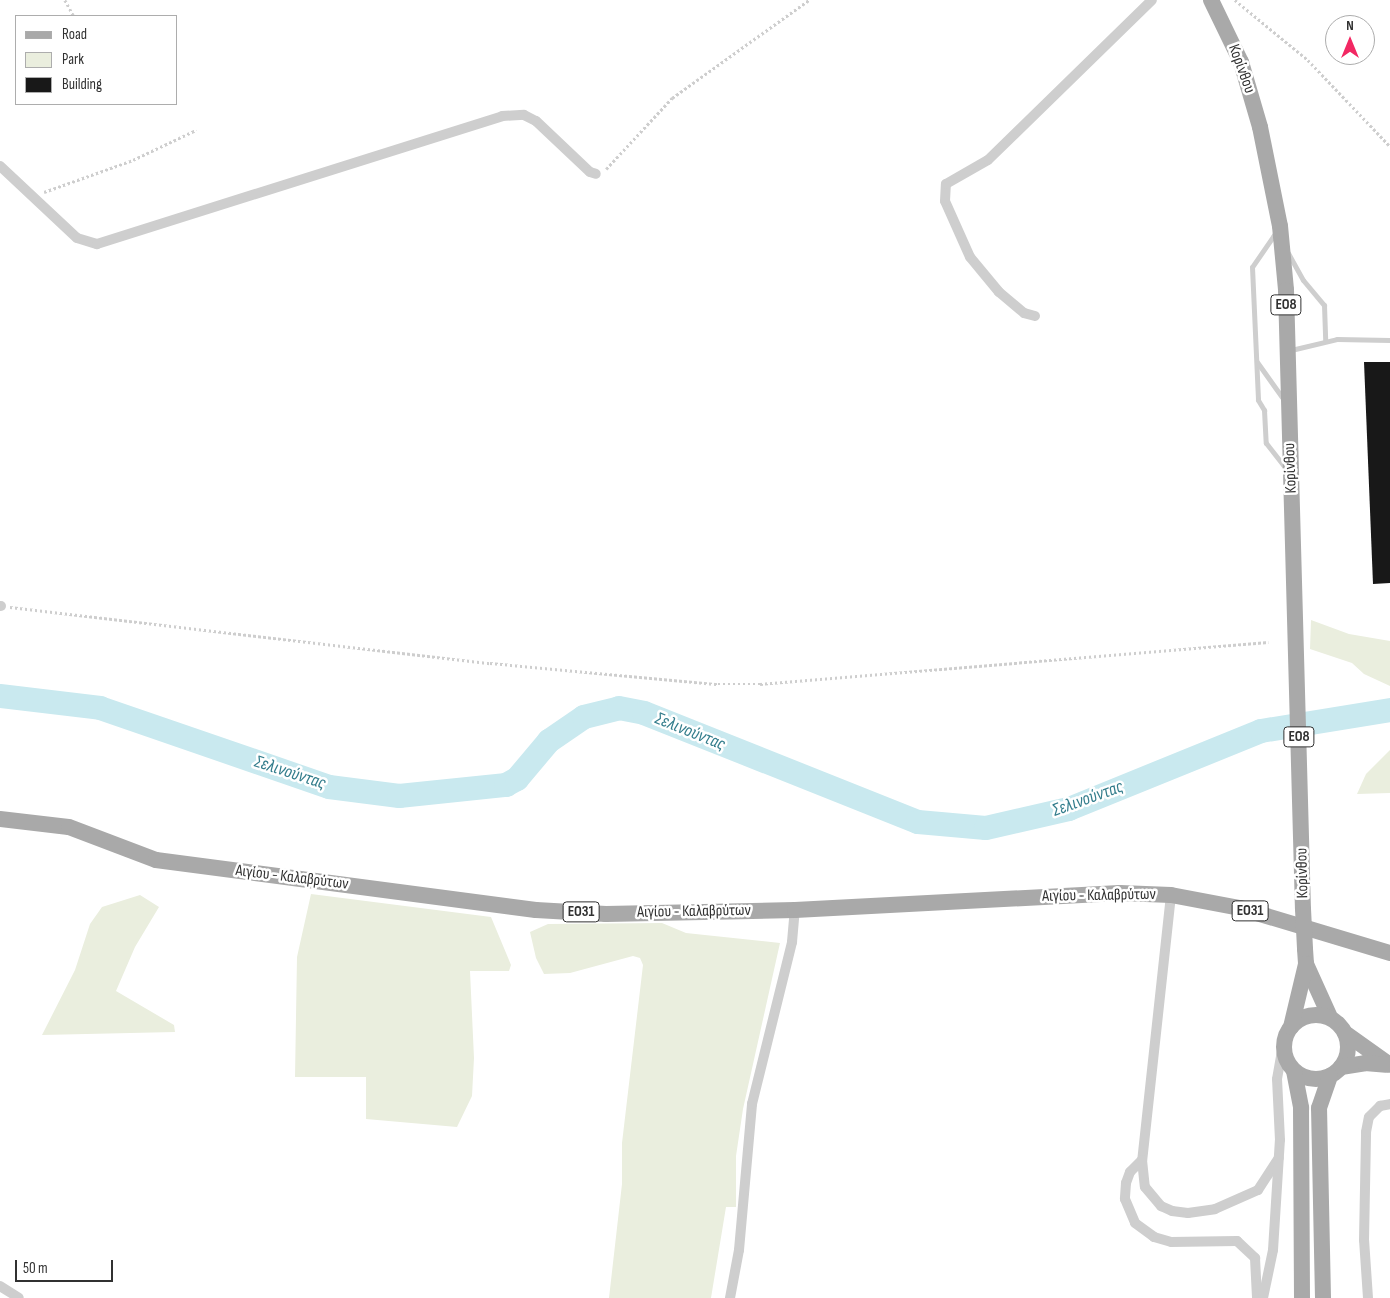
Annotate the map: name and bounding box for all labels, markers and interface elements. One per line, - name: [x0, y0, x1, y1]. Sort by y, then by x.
- legend: [15, 15, 178, 105]
- north arrow: [1325, 15, 1375, 65]
- text: N: [1346, 17, 1354, 34]
- text: Road: [62, 25, 87, 44]
- street label: Κορίνθου: [1223, 42, 1259, 96]
- text: Park: [62, 50, 84, 69]
- text: Building: [62, 75, 102, 94]
- road number: ΕΟ8: [1270, 292, 1302, 318]
- street label: Κορίνθου: [1281, 442, 1301, 494]
- water label: Σελινούντας: [652, 708, 728, 756]
- road number: ΕΟ8: [1283, 724, 1315, 750]
- water label: Σελινούντας: [252, 751, 328, 795]
- water label: Σελινούντας: [1050, 776, 1126, 822]
- street label: Κορίνθου: [1293, 848, 1313, 898]
- street label: Αιγίου - Καλαβρύτων: [235, 862, 349, 894]
- street label: Αιγίου - Καλαβρύτων: [1042, 885, 1156, 907]
- road number: ΕΟ31: [1231, 898, 1269, 924]
- road number: ΕΟ31: [562, 900, 600, 924]
- street label: Αιγίου - Καλαβρύτων: [637, 901, 751, 923]
- scale bar: [18, 1250, 115, 1282]
- text: 50 m: [23, 1259, 48, 1278]

